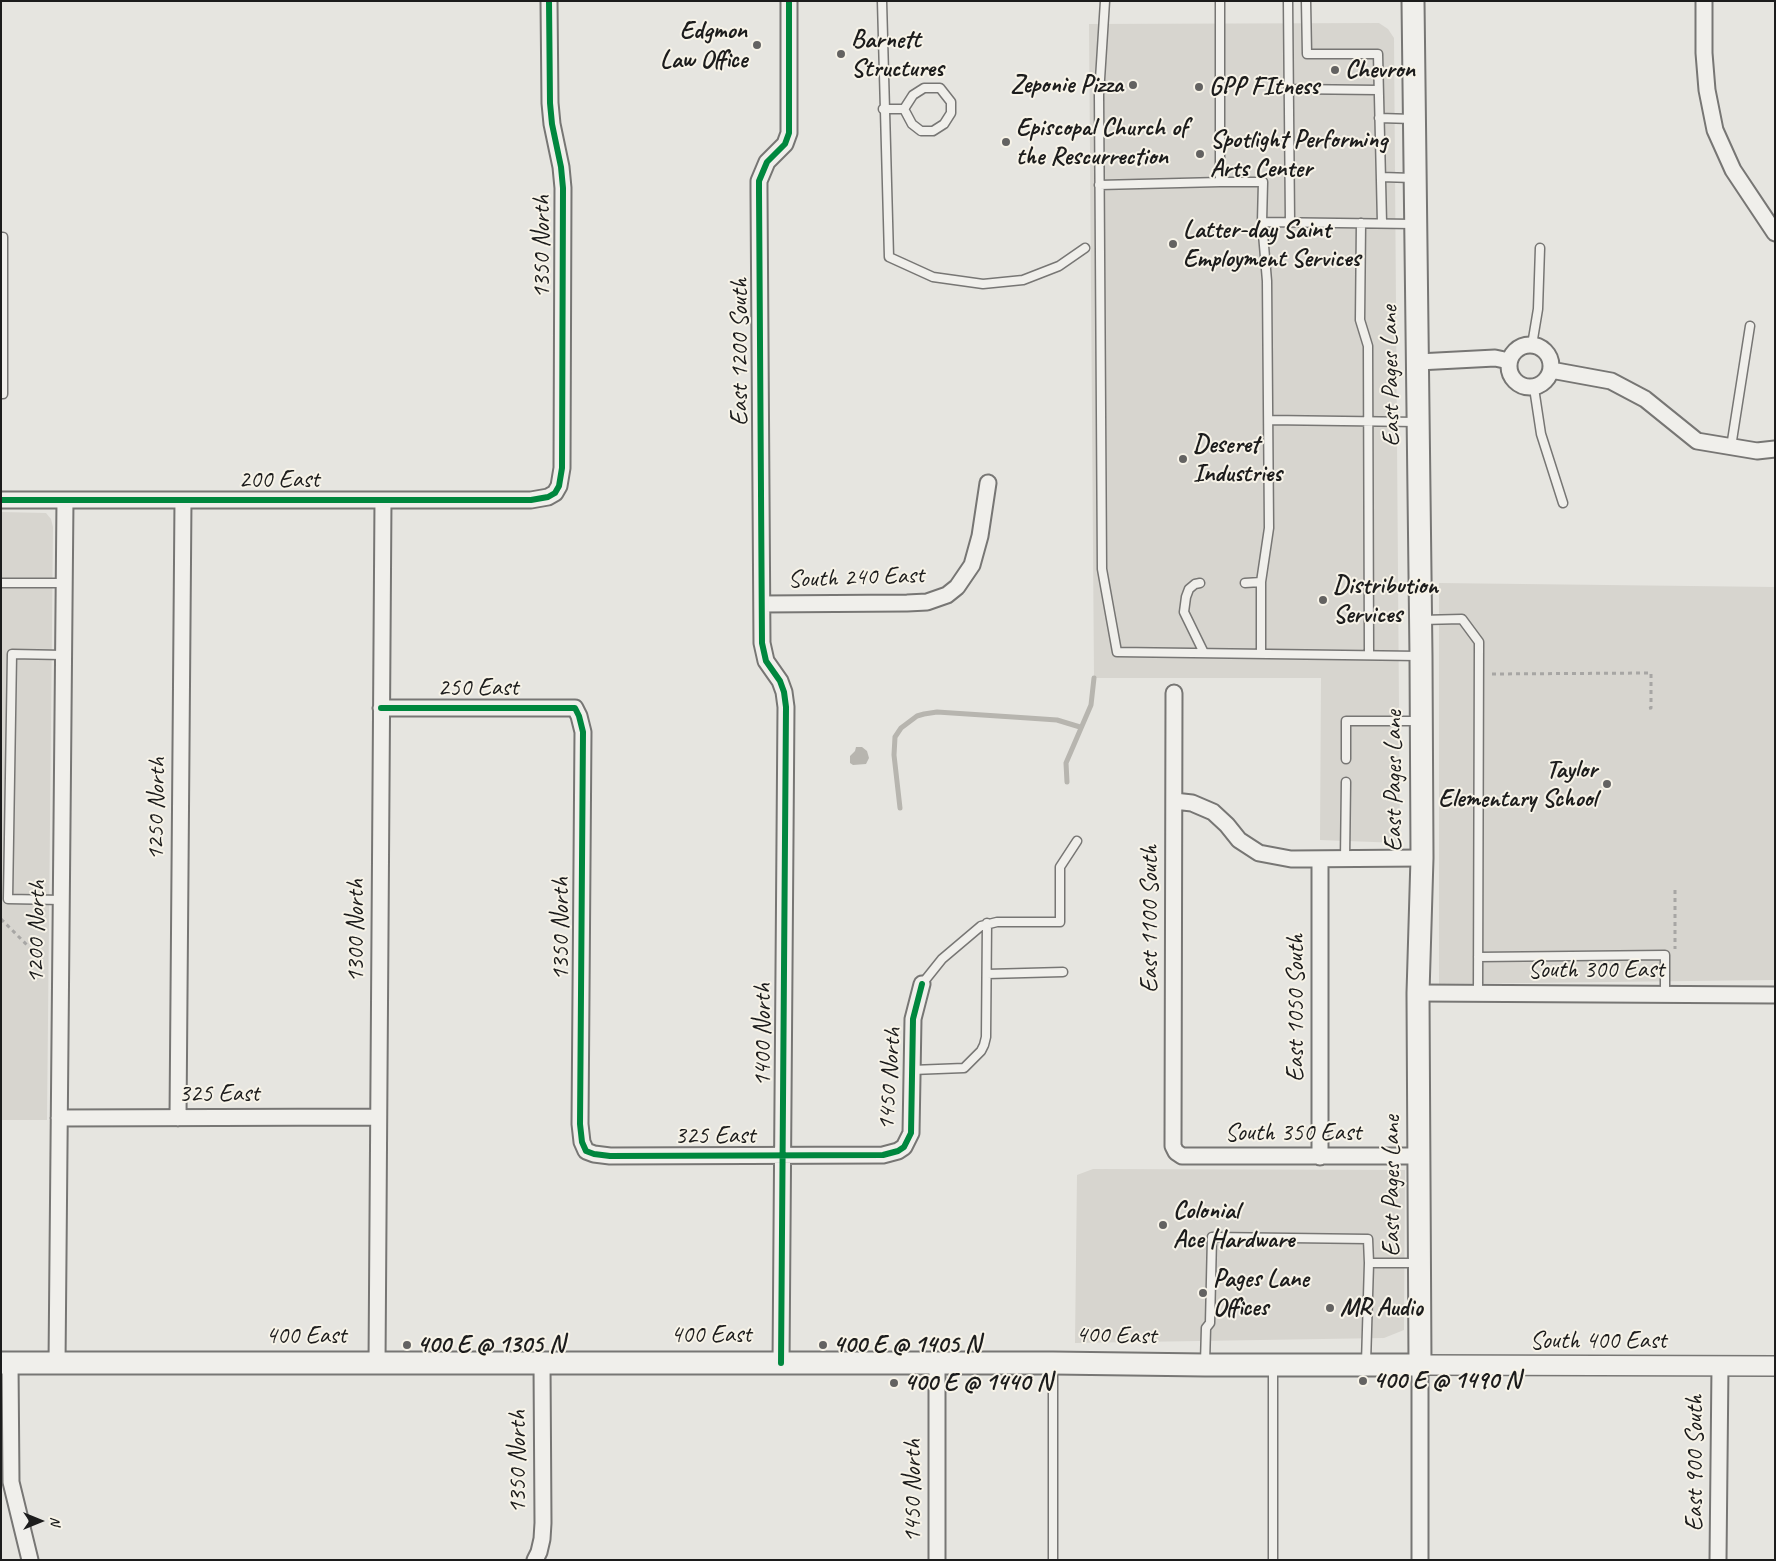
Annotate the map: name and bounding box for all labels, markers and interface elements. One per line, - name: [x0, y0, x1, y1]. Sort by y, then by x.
- place label: Edgmon Law Office: [660, 16, 747, 75]
- place label: Barnett Structures: [851, 25, 944, 84]
- marker: Edgmon Law Office: [751, 39, 763, 51]
- marker: Barnett Structures: [835, 48, 847, 60]
- place label: Chevron: [1345, 55, 1415, 85]
- marker: Chevron: [1329, 64, 1341, 76]
- place label: Zeponie Pizza: [1010, 70, 1123, 100]
- place label: GPP FItness: [1209, 72, 1319, 102]
- marker: Zeponie Pizza: [1127, 79, 1139, 91]
- marker: GPP FItness: [1193, 81, 1205, 93]
- place label: Episcopal Church of the Rescurrection: [1016, 113, 1187, 172]
- place label: Spotlight Performing Arts Center: [1210, 125, 1387, 184]
- marker: Episcopal Church of the Rescurrection: [1000, 136, 1012, 148]
- marker: Spotlight Performing Arts Center: [1194, 148, 1206, 160]
- street label: 1350 North: [527, 195, 557, 299]
- place label: Latter-day Saint Employment Services: [1183, 215, 1360, 274]
- marker: Latter-day Saint Employment Services: [1167, 238, 1179, 250]
- street label: East 1200 South: [725, 278, 755, 426]
- street label: East Pages Lane: [1375, 305, 1407, 447]
- place label: Deseret Industries: [1193, 430, 1282, 489]
- marker: Deseret Industries: [1177, 453, 1189, 465]
- street label: 200 East: [239, 465, 319, 495]
- street label: South 240 East: [787, 561, 925, 595]
- place label: Distribution Services: [1333, 571, 1438, 630]
- marker: Distribution Services: [1317, 594, 1329, 606]
- street label: 250 East: [438, 673, 518, 703]
- street label: East Pages Lane: [1379, 710, 1409, 852]
- place label: Taylor Elementary School: [1438, 755, 1597, 814]
- street label: 1250 North: [141, 757, 173, 861]
- marker: Taylor Elementary School: [1601, 778, 1613, 790]
- street label: East 1100 South: [1135, 845, 1165, 993]
- street label: 1350 North: [546, 877, 576, 981]
- street label: 1300 North: [341, 879, 371, 983]
- street label: 1200 North: [21, 880, 53, 984]
- street label: East 1050 South: [1281, 934, 1311, 1082]
- street label: South 300 East: [1528, 955, 1664, 985]
- street label: 1400 North: [748, 983, 778, 1087]
- street label: 1450 North: [871, 1026, 909, 1132]
- street label: 325 East: [179, 1079, 259, 1109]
- street label: East Pages Lane: [1377, 1115, 1407, 1257]
- street label: South 350 East: [1225, 1118, 1361, 1148]
- street label: 325 East: [675, 1121, 755, 1151]
- place label: Colonial Ace Hardware: [1173, 1196, 1294, 1255]
- marker: Colonial Ace Hardware: [1157, 1219, 1169, 1231]
- place label: Pages Lane Offices: [1213, 1264, 1309, 1323]
- marker: Pages Lane Offices: [1197, 1287, 1209, 1299]
- place label: MR Audio: [1340, 1293, 1422, 1323]
- marker: MR Audio: [1324, 1302, 1336, 1314]
- street label: 400 East: [671, 1320, 751, 1350]
- street label: 400 East: [1075, 1320, 1157, 1352]
- street label: 400 East: [266, 1321, 346, 1351]
- street label: South 400 East: [1530, 1326, 1666, 1356]
- place label: 400 E @ 1305 N: [417, 1330, 564, 1360]
- place label: 400 E @ 1405 N: [833, 1330, 980, 1360]
- marker: 400 E @ 1305 N: [401, 1339, 413, 1351]
- marker: 400 E @ 1405 N: [817, 1339, 829, 1351]
- place label: 400 E @ 1490 N: [1373, 1366, 1521, 1396]
- place label: 400 E @ 1440 N: [904, 1368, 1052, 1398]
- marker: 400 E @ 1490 N: [1357, 1375, 1369, 1387]
- marker: 400 E @ 1440 N: [888, 1377, 900, 1389]
- street label: East 900 South: [1680, 1395, 1710, 1531]
- street label: 1350 North: [503, 1410, 533, 1514]
- street label: 1450 North: [898, 1439, 928, 1543]
- north arrow: [15, 1496, 65, 1546]
- text: N: [47, 1517, 64, 1525]

